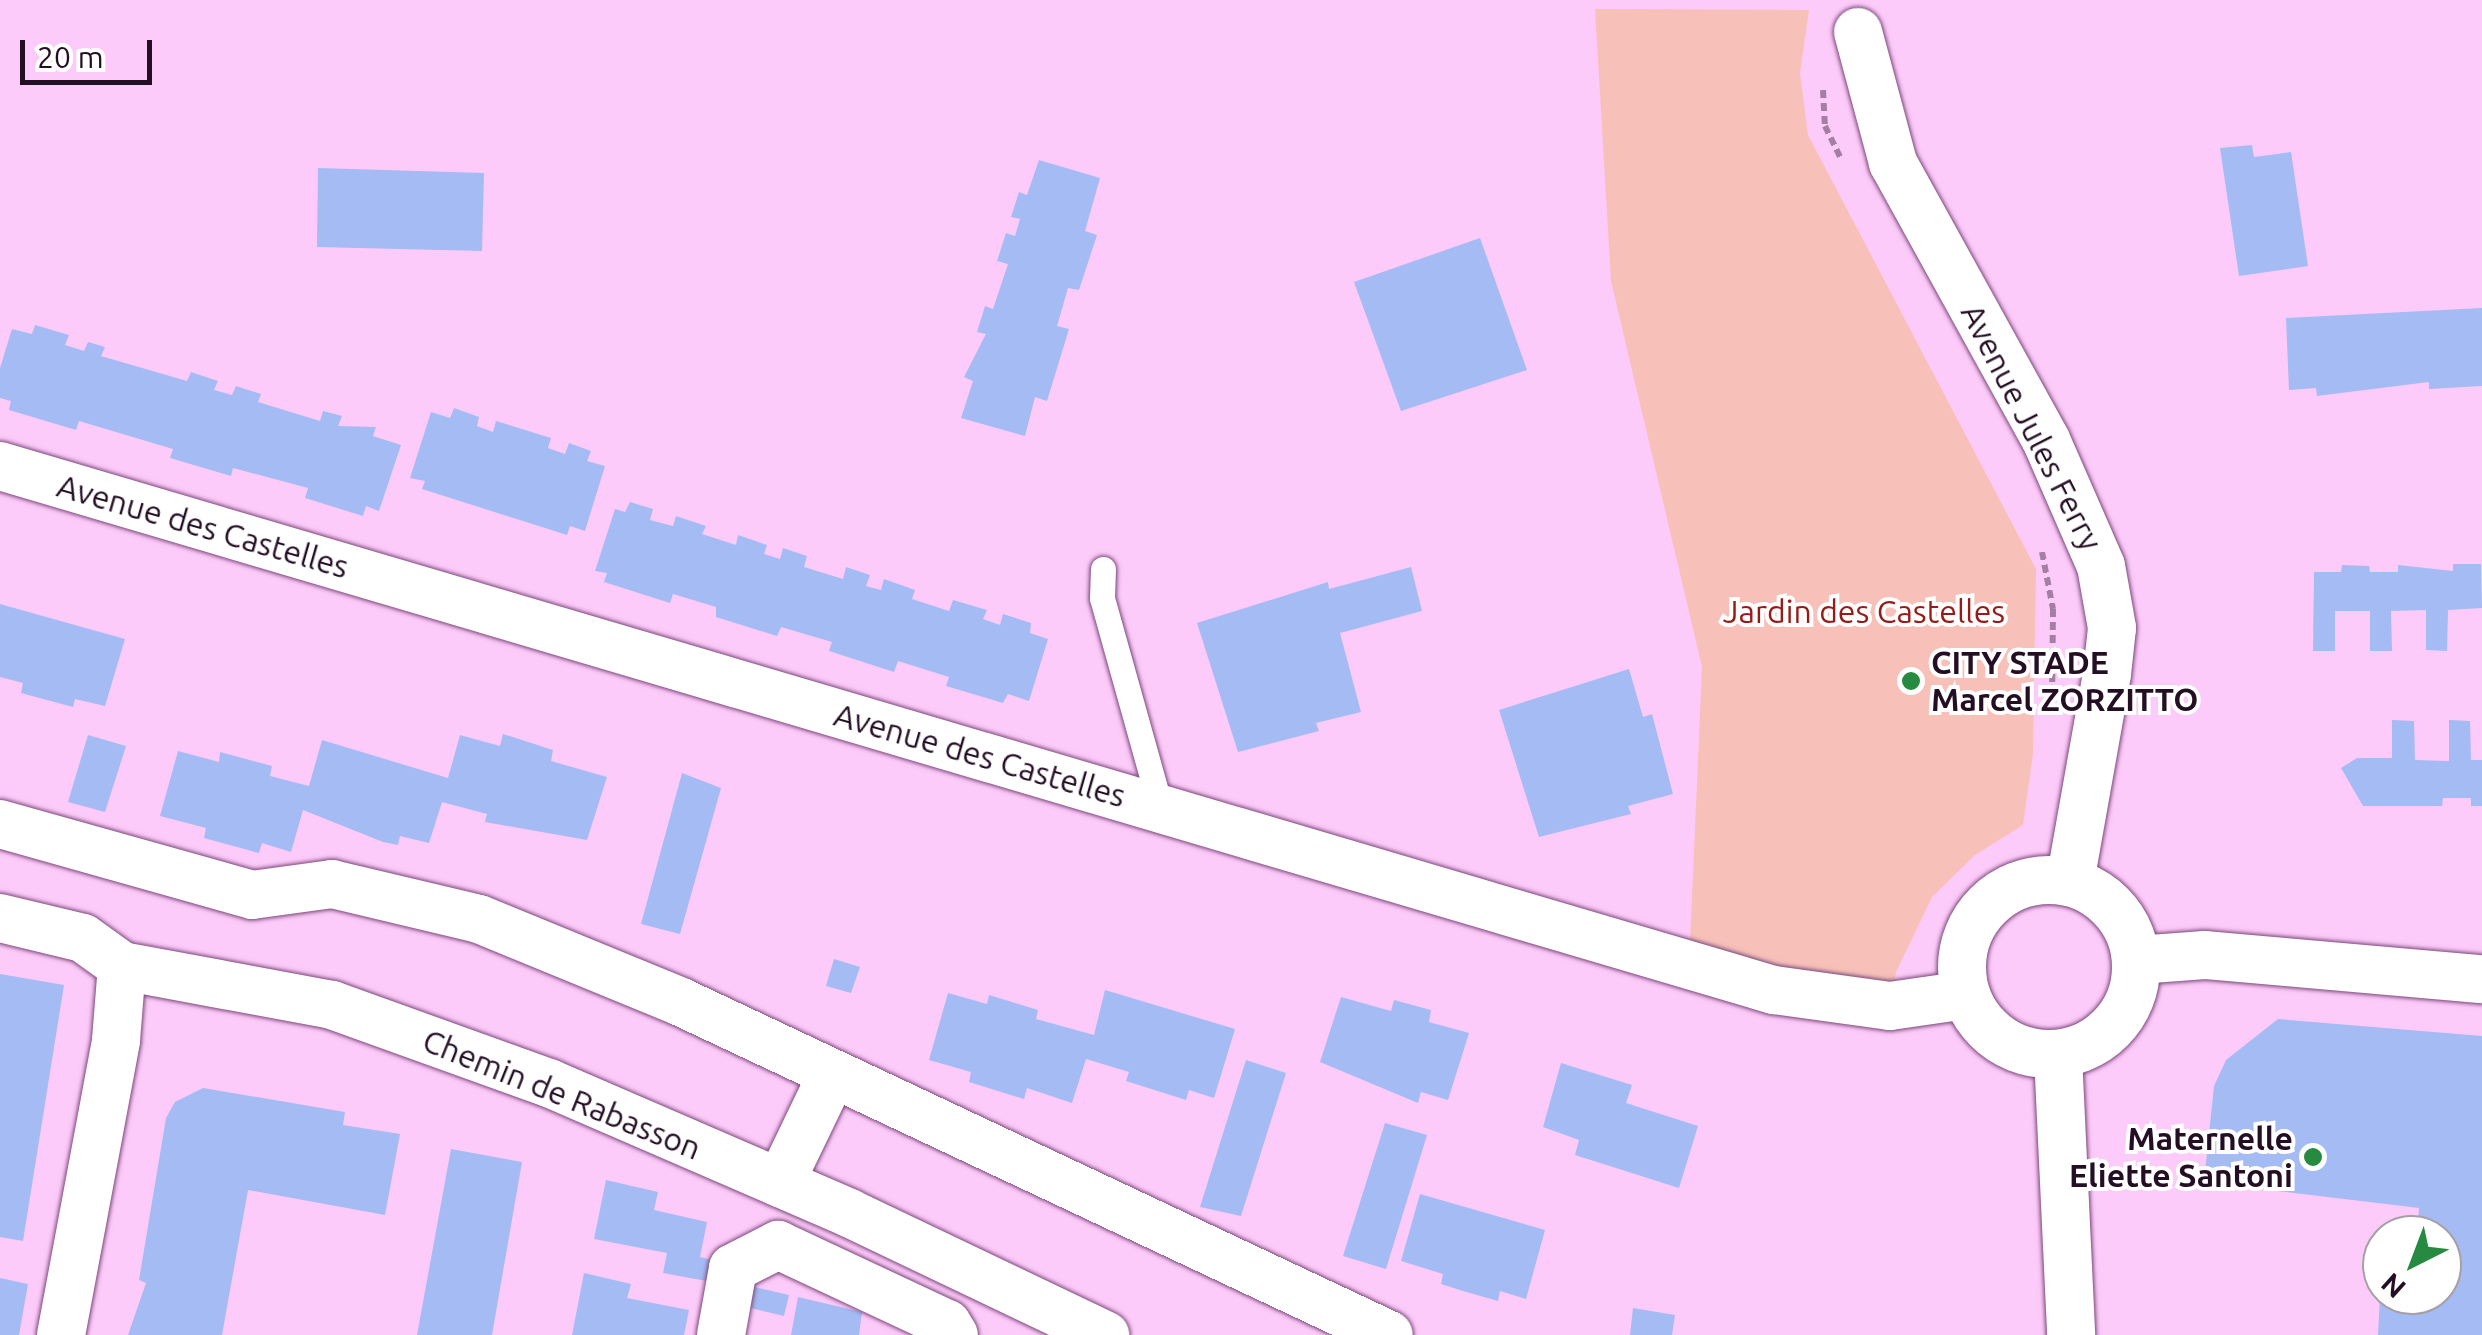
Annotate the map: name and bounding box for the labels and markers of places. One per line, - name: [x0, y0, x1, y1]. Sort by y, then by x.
- place label: CITY STADE Marcel ZORZITTO: [1931, 644, 2199, 719]
- marker: CITY STADE Marcel ZORZITTO: [1900, 670, 1922, 692]
- place label: Maternelle Eliette Santoni: [2069, 1120, 2293, 1195]
- marker: Maternelle Eliette Santoni: [2302, 1146, 2324, 1168]

